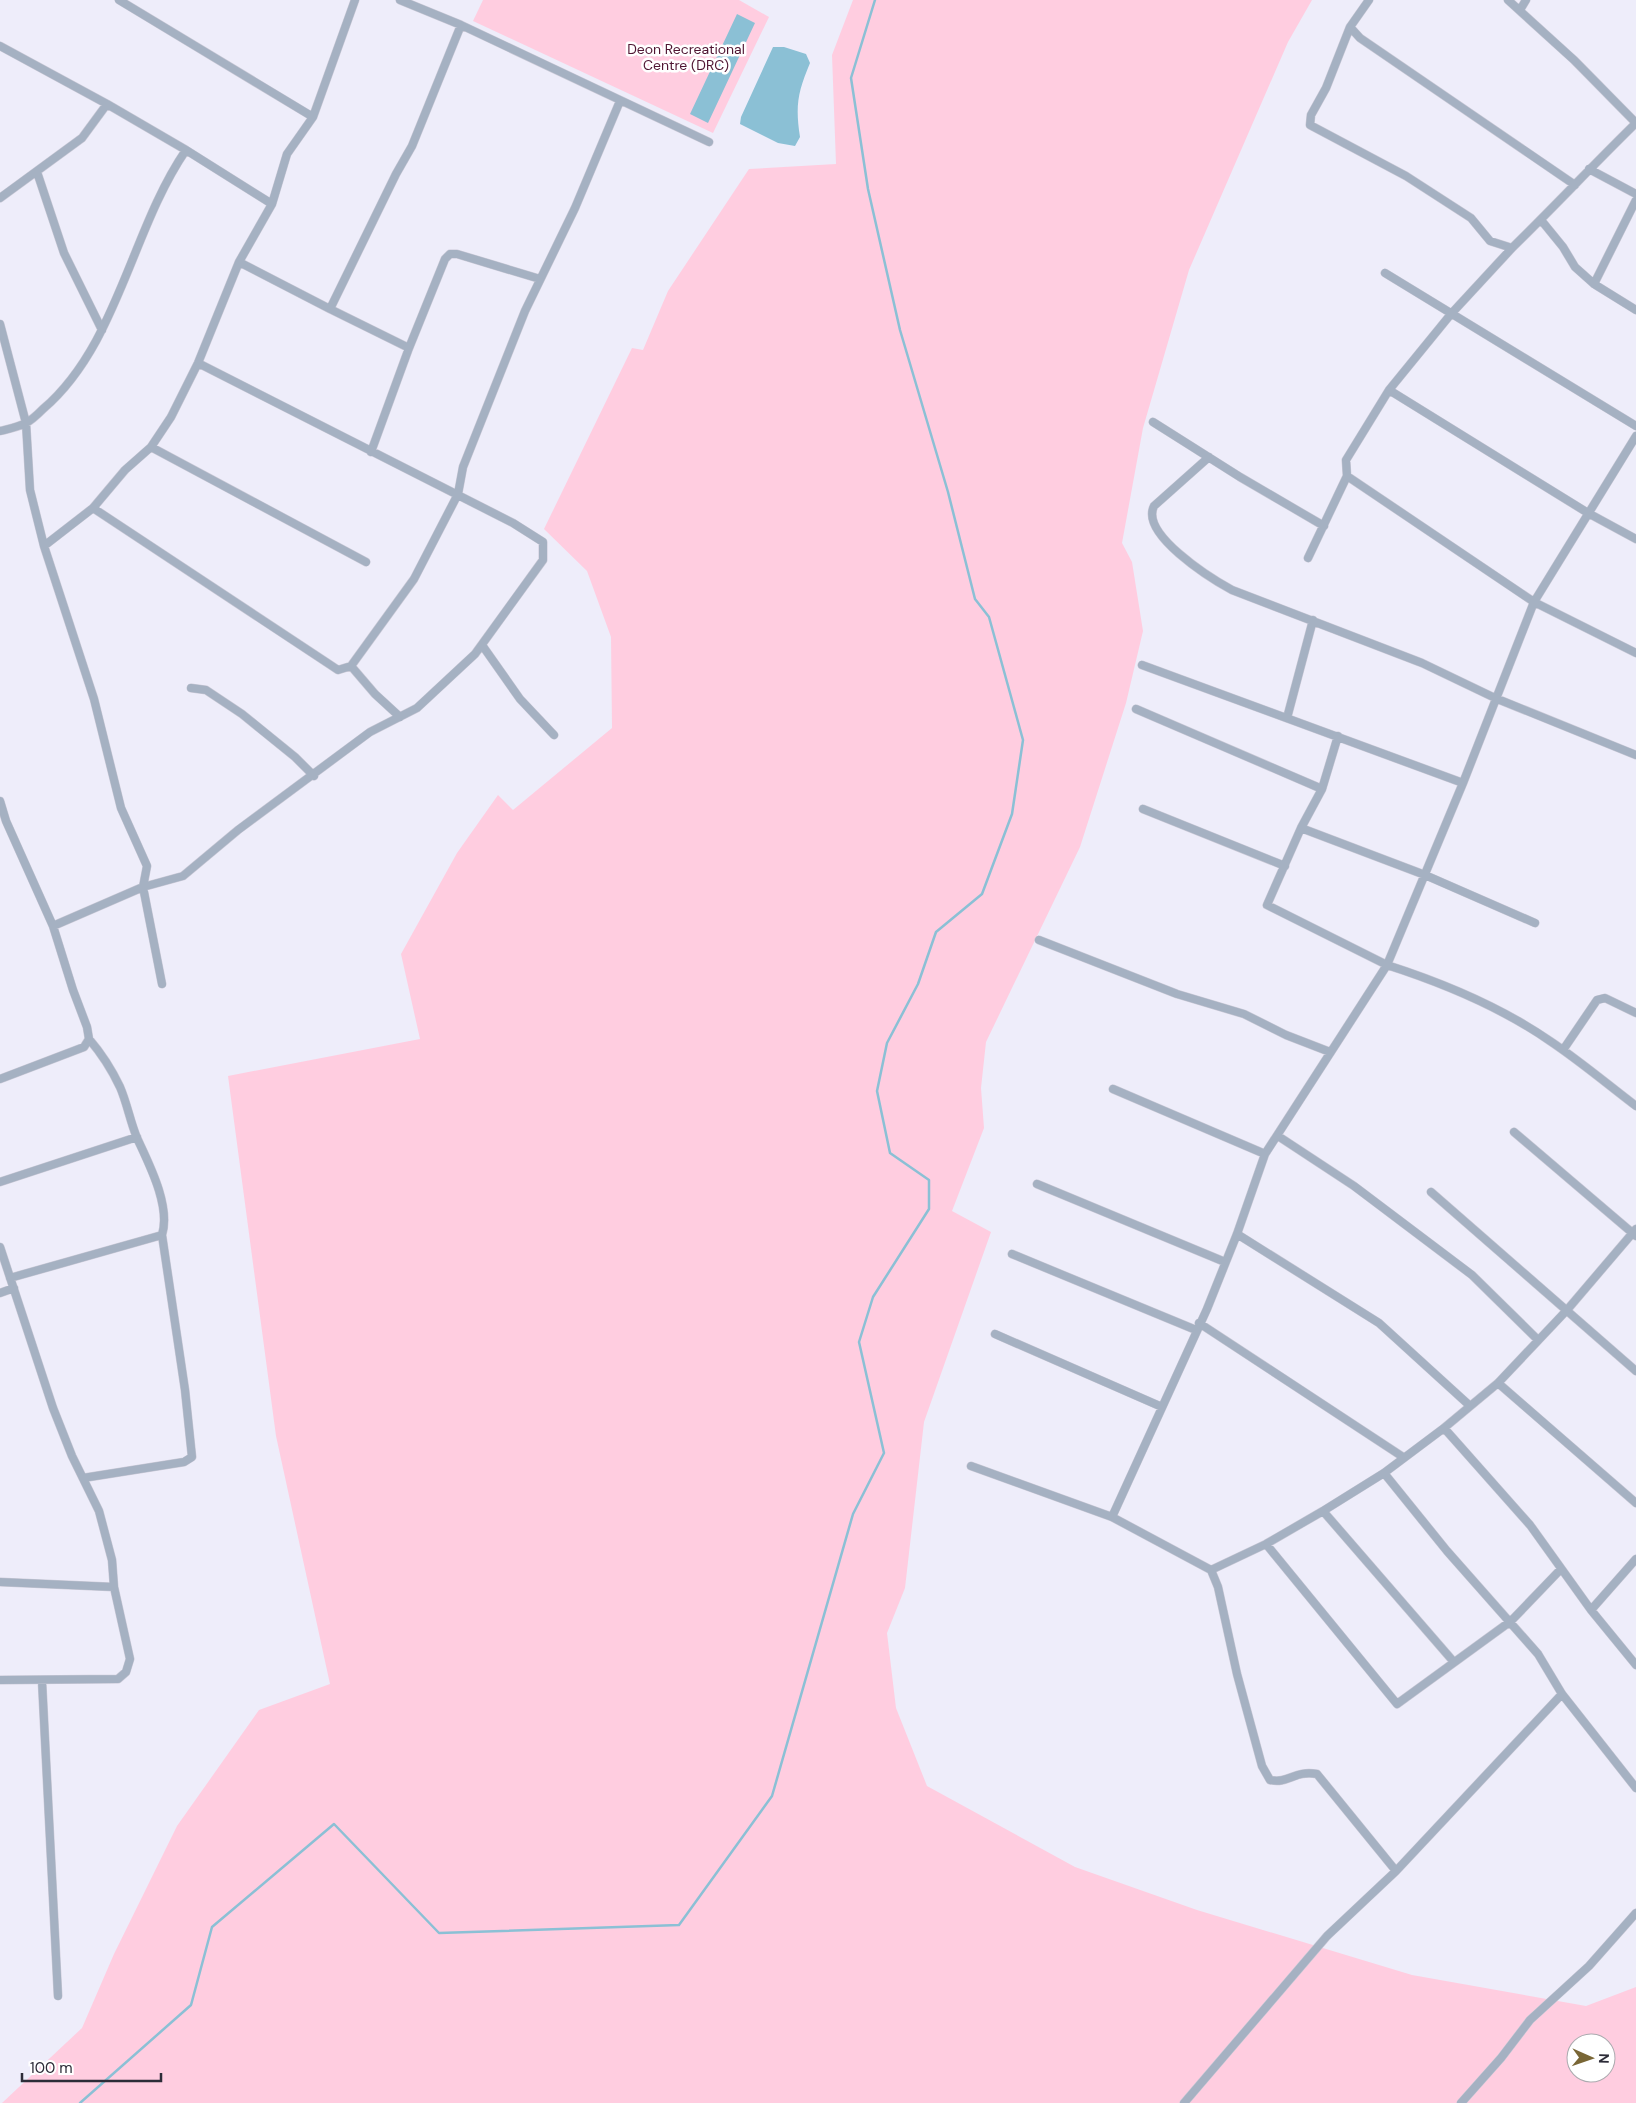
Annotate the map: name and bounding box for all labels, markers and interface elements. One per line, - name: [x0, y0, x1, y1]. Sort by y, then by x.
- park label: Deon Recreational Centre (DRC): [627, 40, 745, 74]
- north arrow: [1566, 2033, 1616, 2083]
- scale bar: [22, 2050, 161, 2082]
- text: N: [1595, 2053, 1613, 2064]
- text: 100 m: [30, 2058, 73, 2078]

